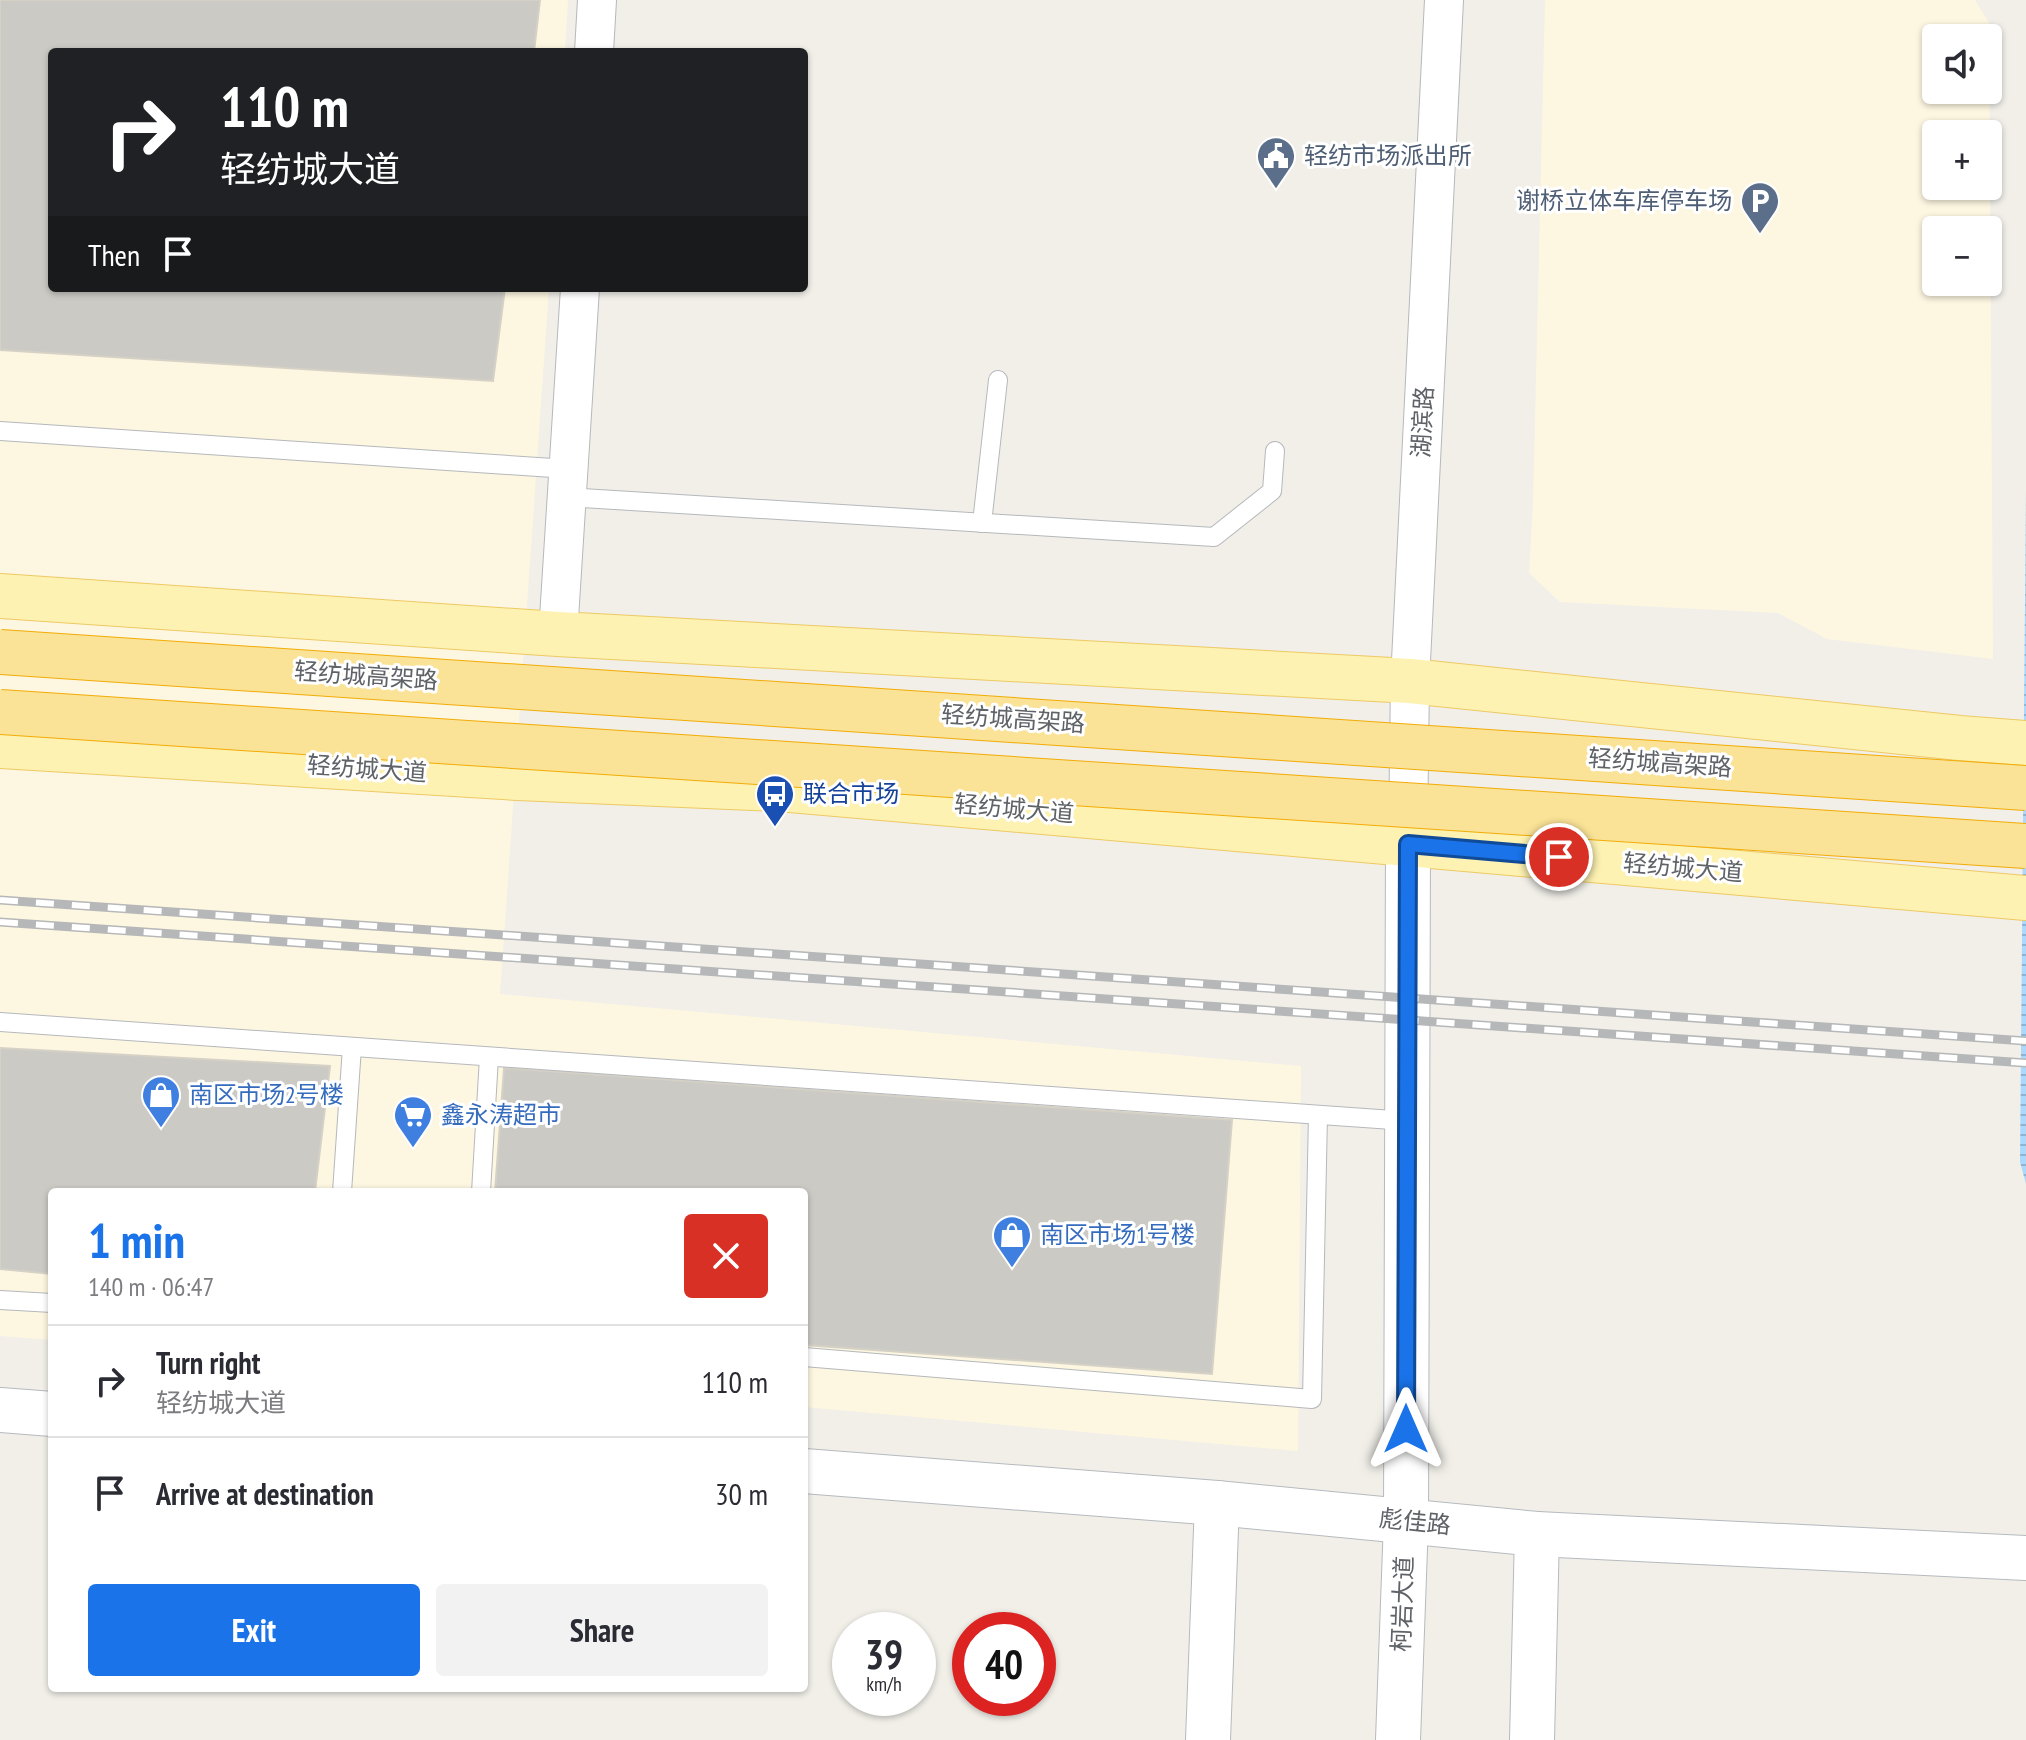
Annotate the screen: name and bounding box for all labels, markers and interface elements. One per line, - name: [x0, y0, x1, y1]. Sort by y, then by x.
- map controls: [1922, 24, 2002, 296]
- button: sound: [1922, 24, 2002, 104]
- text: 110 m: [220, 70, 349, 142]
- icon: right: [88, 80, 192, 184]
- button: +: [1922, 120, 2002, 200]
- public building icon: 轻纺市场派出所: [1255, 135, 1297, 190]
- place label: 轻纺市场派出所: [1304, 140, 1472, 171]
- text: 轻纺城大道: [220, 145, 400, 192]
- parking icon: 谢桥立体车库停车场: [1739, 180, 1781, 235]
- place label: 谢桥立体车库停车场: [1516, 185, 1732, 216]
- button: −: [1922, 216, 2002, 296]
- icon: arrive: [156, 232, 200, 276]
- text: Then: [88, 235, 140, 274]
- street label: 湖滨路: [1405, 385, 1440, 459]
- street label: 轻纺城高架路: [293, 655, 439, 696]
- street label: 轻纺城高架路: [940, 698, 1086, 739]
- street label: 轻纺城高架路: [1587, 742, 1733, 783]
- street label: 轻纺城大道: [306, 749, 428, 788]
- bus stop icon: 联合市场: [754, 773, 796, 828]
- place label: 联合市场: [803, 778, 899, 809]
- street label: 轻纺城大道: [953, 788, 1075, 829]
- pin: [1525, 823, 1593, 891]
- icon: arrive: [1537, 835, 1581, 879]
- street label: 轻纺城大道: [1622, 847, 1744, 888]
- shop icon: 南区市场2号楼: [140, 1074, 182, 1129]
- place label: 南区市场2号楼: [189, 1079, 344, 1110]
- supermarket icon: 鑫永涛超市: [392, 1094, 434, 1149]
- place label: 鑫永涛超市: [441, 1099, 561, 1130]
- text: 1 min: [88, 1209, 185, 1271]
- button: close: [684, 1214, 768, 1298]
- shop icon: 南区市场1号楼: [991, 1214, 1033, 1269]
- place label: 南区市场1号楼: [1040, 1219, 1195, 1250]
- text: 140 m · 06:47: [88, 1270, 214, 1303]
- text: Turn right: [156, 1343, 260, 1382]
- icon: right: [88, 1359, 132, 1403]
- text: 110 m: [702, 1362, 768, 1401]
- text: 轻纺城大道: [156, 1386, 286, 1419]
- position arrow: [1364, 1387, 1448, 1471]
- icon: arrive: [88, 1471, 132, 1515]
- text: Arrive at destination: [156, 1474, 374, 1513]
- text: 30 m: [715, 1474, 768, 1513]
- street label: 彪佳路: [1378, 1502, 1452, 1541]
- street label: 柯岩大道: [1385, 1555, 1420, 1652]
- button: Exit: [88, 1584, 420, 1676]
- button: Share: [436, 1584, 768, 1676]
- speed limit sign: 40: [952, 1612, 1056, 1716]
- text: 39: [865, 1628, 903, 1680]
- text: km/h: [866, 1671, 902, 1697]

